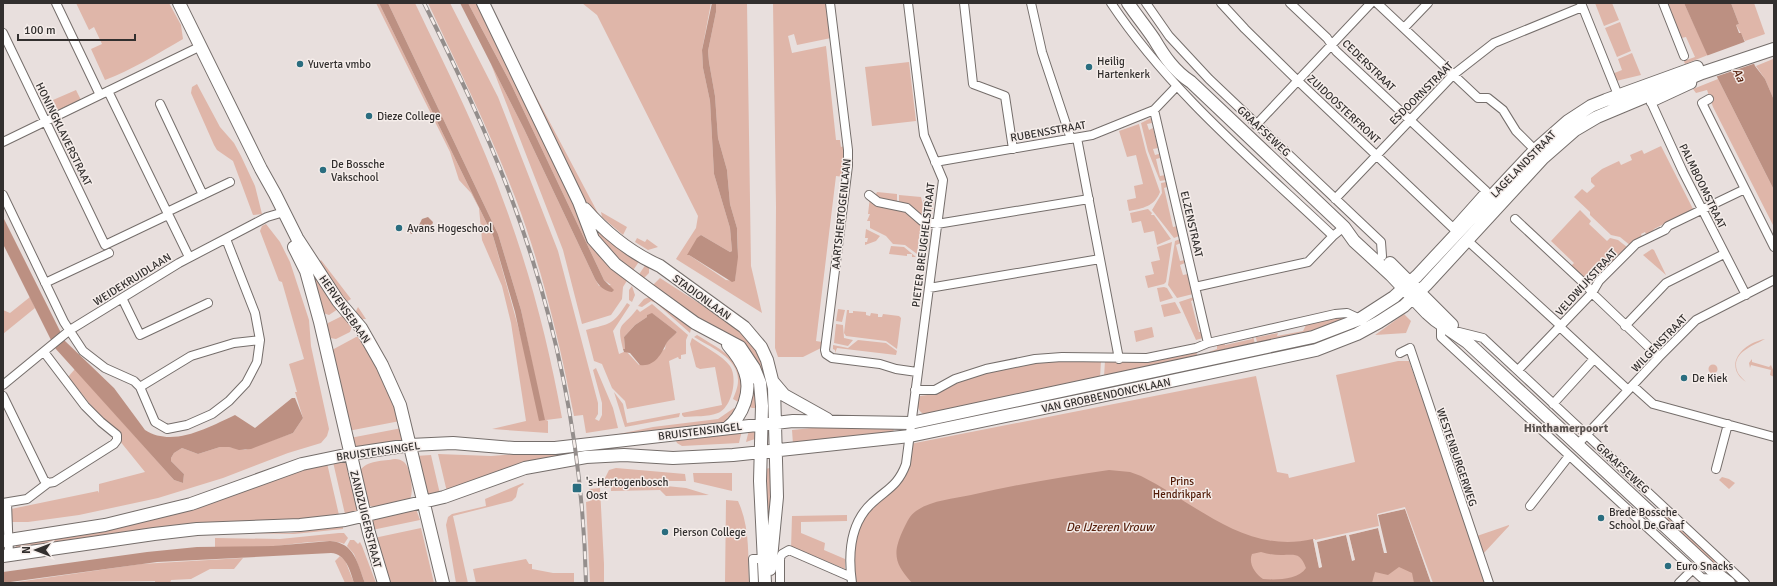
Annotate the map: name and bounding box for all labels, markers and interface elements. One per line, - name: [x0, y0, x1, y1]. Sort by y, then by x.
- scale bar: [18, 16, 135, 42]
- text: 100 m: [24, 23, 56, 38]
- street label: CEDERSTRAAT: [1339, 37, 1398, 94]
- place label: Heilig Hartenkerk: [1097, 55, 1150, 81]
- place label: Yuverta vmbo: [308, 58, 371, 71]
- marker: Yuverta vmbo: [295, 59, 305, 69]
- street label: ESDOORNSTRAAT: [1387, 59, 1456, 128]
- marker: Heilig Hartenkerk: [1084, 62, 1094, 72]
- water label: Aa: [1729, 66, 1749, 85]
- street label: ZUIDOOSTERFRONT: [1305, 72, 1383, 147]
- street label: HONINGKLAVERSTRAAT: [33, 80, 95, 189]
- street label: GRAAFSEWEG: [1234, 103, 1293, 159]
- place label: Dieze College: [377, 110, 441, 123]
- marker: Dieze College: [364, 111, 374, 121]
- street label: RUBENSSTRAAT: [1009, 118, 1087, 145]
- street label: LAGELANDSTRAAT: [1488, 128, 1559, 201]
- street label: PALMBOOMSTRAAT: [1676, 142, 1729, 231]
- place label: De Bossche Vakschool: [331, 158, 385, 184]
- street label: AARTSHERTOGENLAAN: [829, 158, 854, 270]
- marker: De Bossche Vakschool: [318, 165, 328, 175]
- street label: PIETER BREUGHELSTRAAT: [909, 181, 938, 308]
- street label: ELZENSTRAAT: [1178, 190, 1206, 259]
- place label: Avans Hogeschool: [407, 222, 492, 235]
- marker: Avans Hogeschool: [394, 223, 404, 233]
- street label: VELDWIJKSTRAAT: [1553, 246, 1620, 318]
- street label: WEIDEKRUIDLAAN: [91, 250, 174, 309]
- street label: STADIONLAAN: [670, 272, 733, 323]
- street label: HERVENSEBAAN: [316, 273, 373, 346]
- street label: WILGENSTRAAT: [1629, 311, 1690, 375]
- place label: De Kiek: [1692, 372, 1728, 385]
- marker: De Kiek: [1679, 373, 1689, 383]
- street label: VAN GROBBENDONCKLAAN: [1040, 375, 1172, 416]
- street label: WESTENBURGERWEG: [1434, 406, 1479, 508]
- street label: BRUISTENSINGEL: [657, 420, 743, 443]
- district label: Hinthamerpoort: [1524, 421, 1609, 436]
- street label: BRUISTENSINGEL: [335, 439, 421, 464]
- street label: GRAAFSEWEG: [1593, 440, 1652, 496]
- street label: ZANDZUIGERSTRAAT: [347, 469, 384, 570]
- park label: Prins Hendrikpark: [1153, 475, 1212, 501]
- place label: 's-Hertogenbosch Oost: [586, 476, 668, 502]
- marker: 's-Hertogenbosch Oost: [571, 482, 583, 494]
- place label: Brede Bossche School De Graaf: [1609, 506, 1686, 532]
- marker: Brede Bossche School De Graaf: [1596, 513, 1606, 523]
- water label: De IJzeren Vrouw: [1066, 520, 1155, 535]
- place label: Pierson College: [673, 526, 746, 539]
- marker: Pierson College: [660, 527, 670, 537]
- north arrow: [16, 530, 56, 570]
- text: N: [20, 546, 33, 554]
- place label: Euro Snacks: [1676, 560, 1733, 573]
- marker: Euro Snacks: [1663, 561, 1673, 571]

